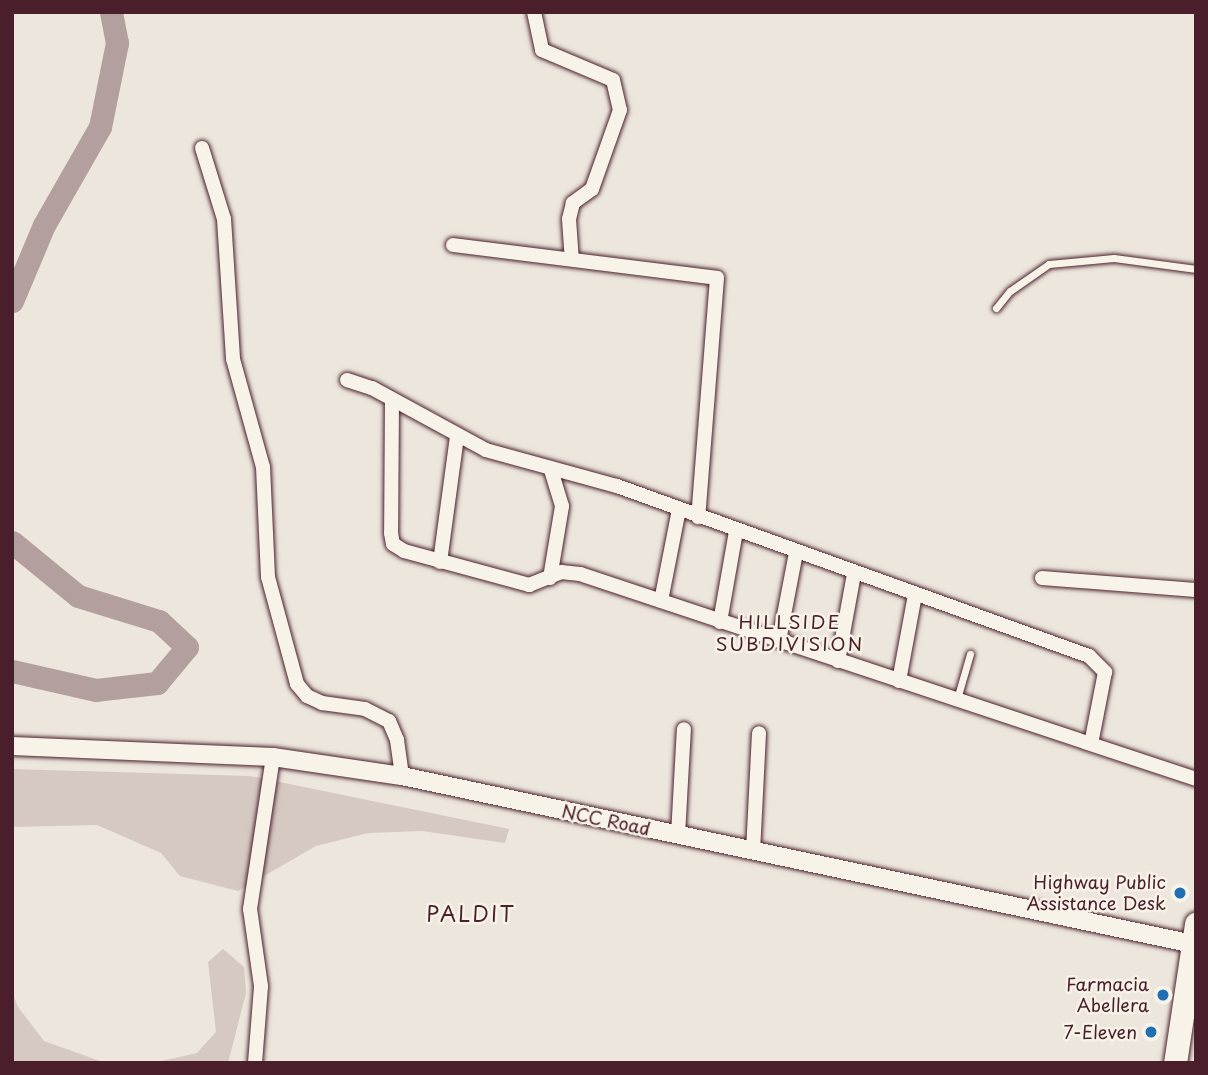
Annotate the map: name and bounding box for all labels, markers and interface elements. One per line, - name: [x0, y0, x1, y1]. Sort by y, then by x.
- district label: HILLSIDE SUBDIVISION: [717, 611, 863, 655]
- street label: NCC Road: [560, 800, 652, 840]
- place label: Highway Public Assistance Desk: [1026, 872, 1166, 914]
- marker: Highway Public Assistance Desk: [1172, 885, 1188, 901]
- district label: PALDIT: [427, 900, 515, 926]
- place label: Farmacia Abellera: [1066, 974, 1149, 1016]
- marker: Farmacia Abellera: [1155, 987, 1171, 1003]
- place label: 7-Eleven: [1063, 1021, 1137, 1043]
- marker: 7-Eleven: [1143, 1024, 1159, 1040]

